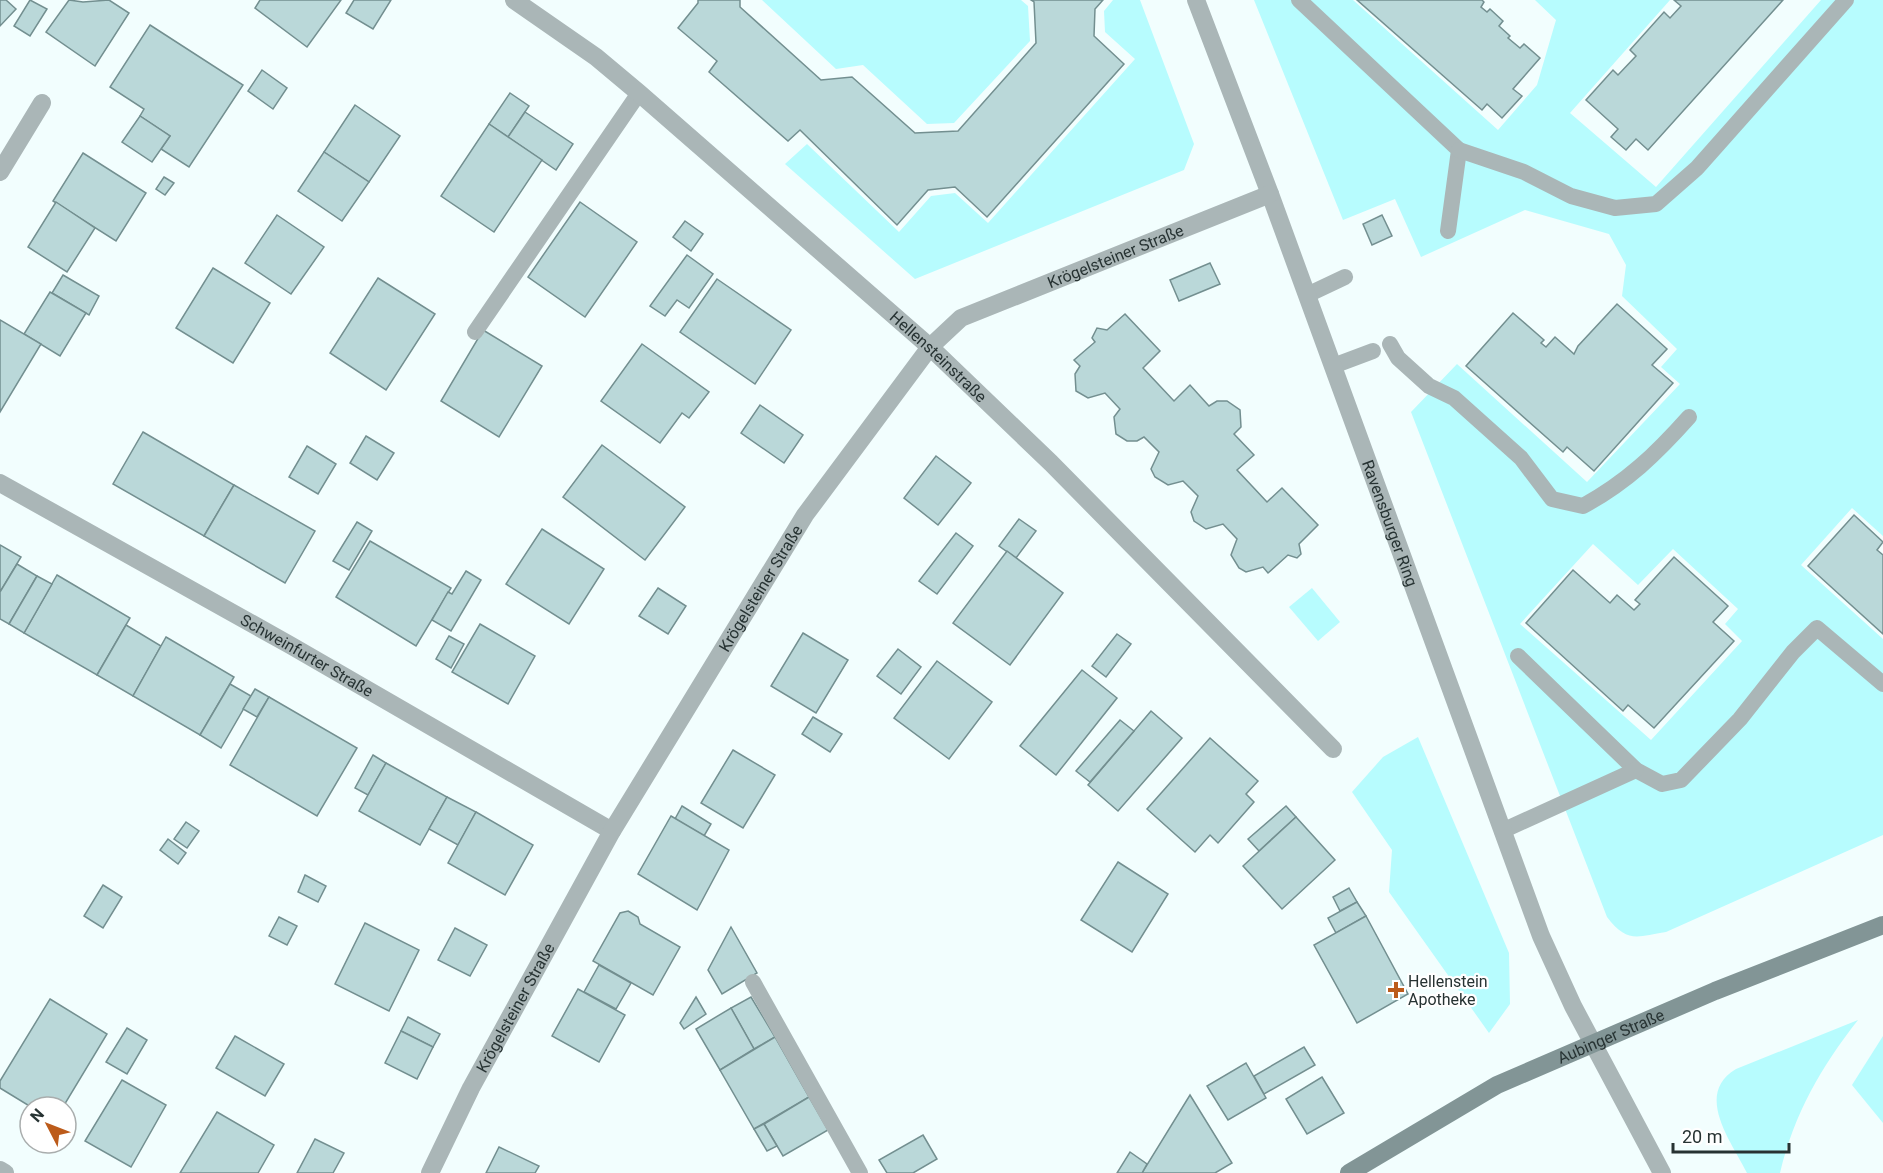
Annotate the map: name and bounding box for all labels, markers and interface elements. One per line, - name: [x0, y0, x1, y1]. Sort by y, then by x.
- street label: Krögelsteiner Straße: [1045, 221, 1186, 292]
- street label: Hellensteinstraße: [886, 308, 991, 406]
- street label: Ravensburger Ring: [1358, 457, 1422, 589]
- street label: Krögelsteiner Straße: [715, 522, 807, 655]
- street label: Schweinfurter Straße: [237, 610, 377, 701]
- street label: Krögelsteiner Straße: [472, 940, 559, 1076]
- place label: Hellenstein Apotheke: [1408, 972, 1488, 1009]
- marker: Hellenstein Apotheke: [1389, 983, 1403, 997]
- street label: Aubinger Straße: [1555, 1005, 1667, 1068]
- north arrow: [18, 1095, 78, 1155]
- text: N: [26, 1105, 48, 1126]
- scale bar: [1673, 1116, 1788, 1154]
- text: 20 m: [1682, 1126, 1722, 1147]

